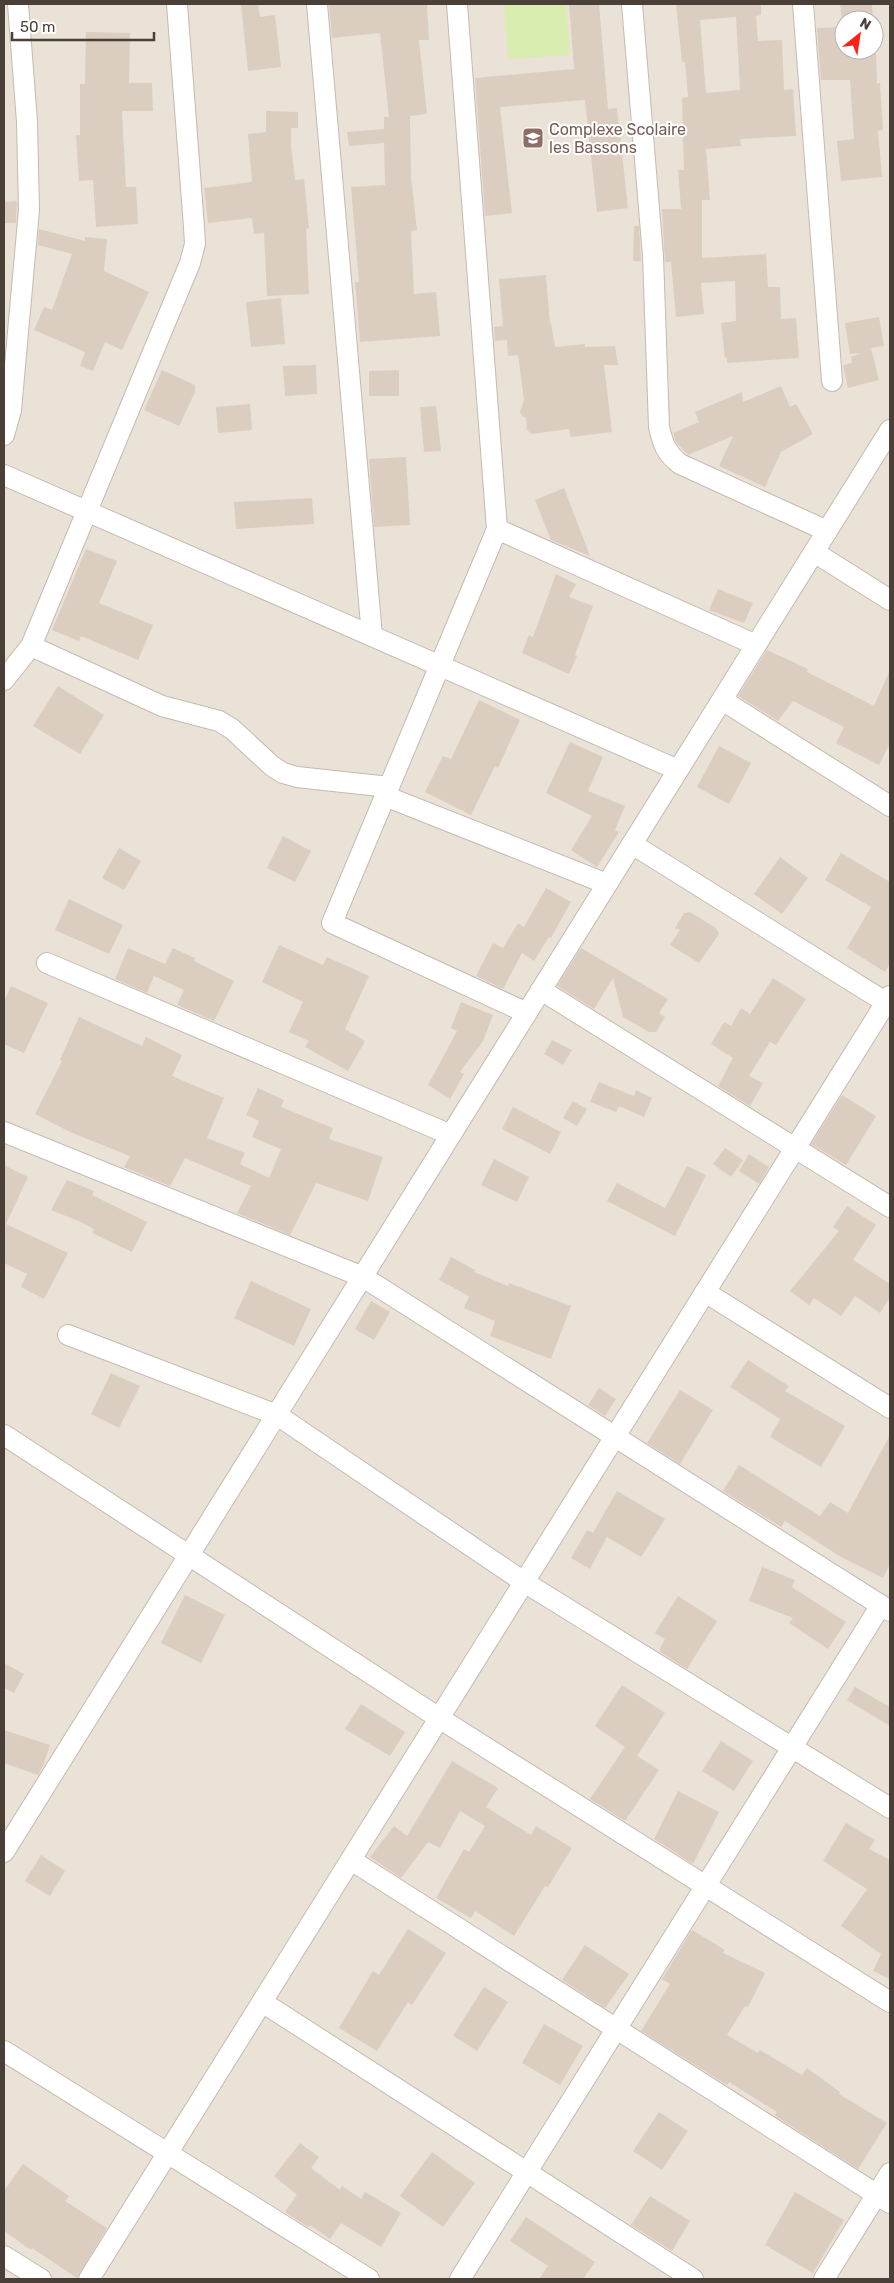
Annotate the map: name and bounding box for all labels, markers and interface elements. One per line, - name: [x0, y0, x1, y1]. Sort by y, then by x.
- scale bar: [12, 10, 155, 42]
- north arrow: [834, 10, 884, 60]
- text: N: [857, 14, 874, 34]
- text: 50 m: [20, 18, 55, 36]
- place label: Complexe Scolaire les Bassons: [549, 120, 686, 157]
- school or university icon: Complexe Scolaire les Bassons: [521, 126, 545, 150]

